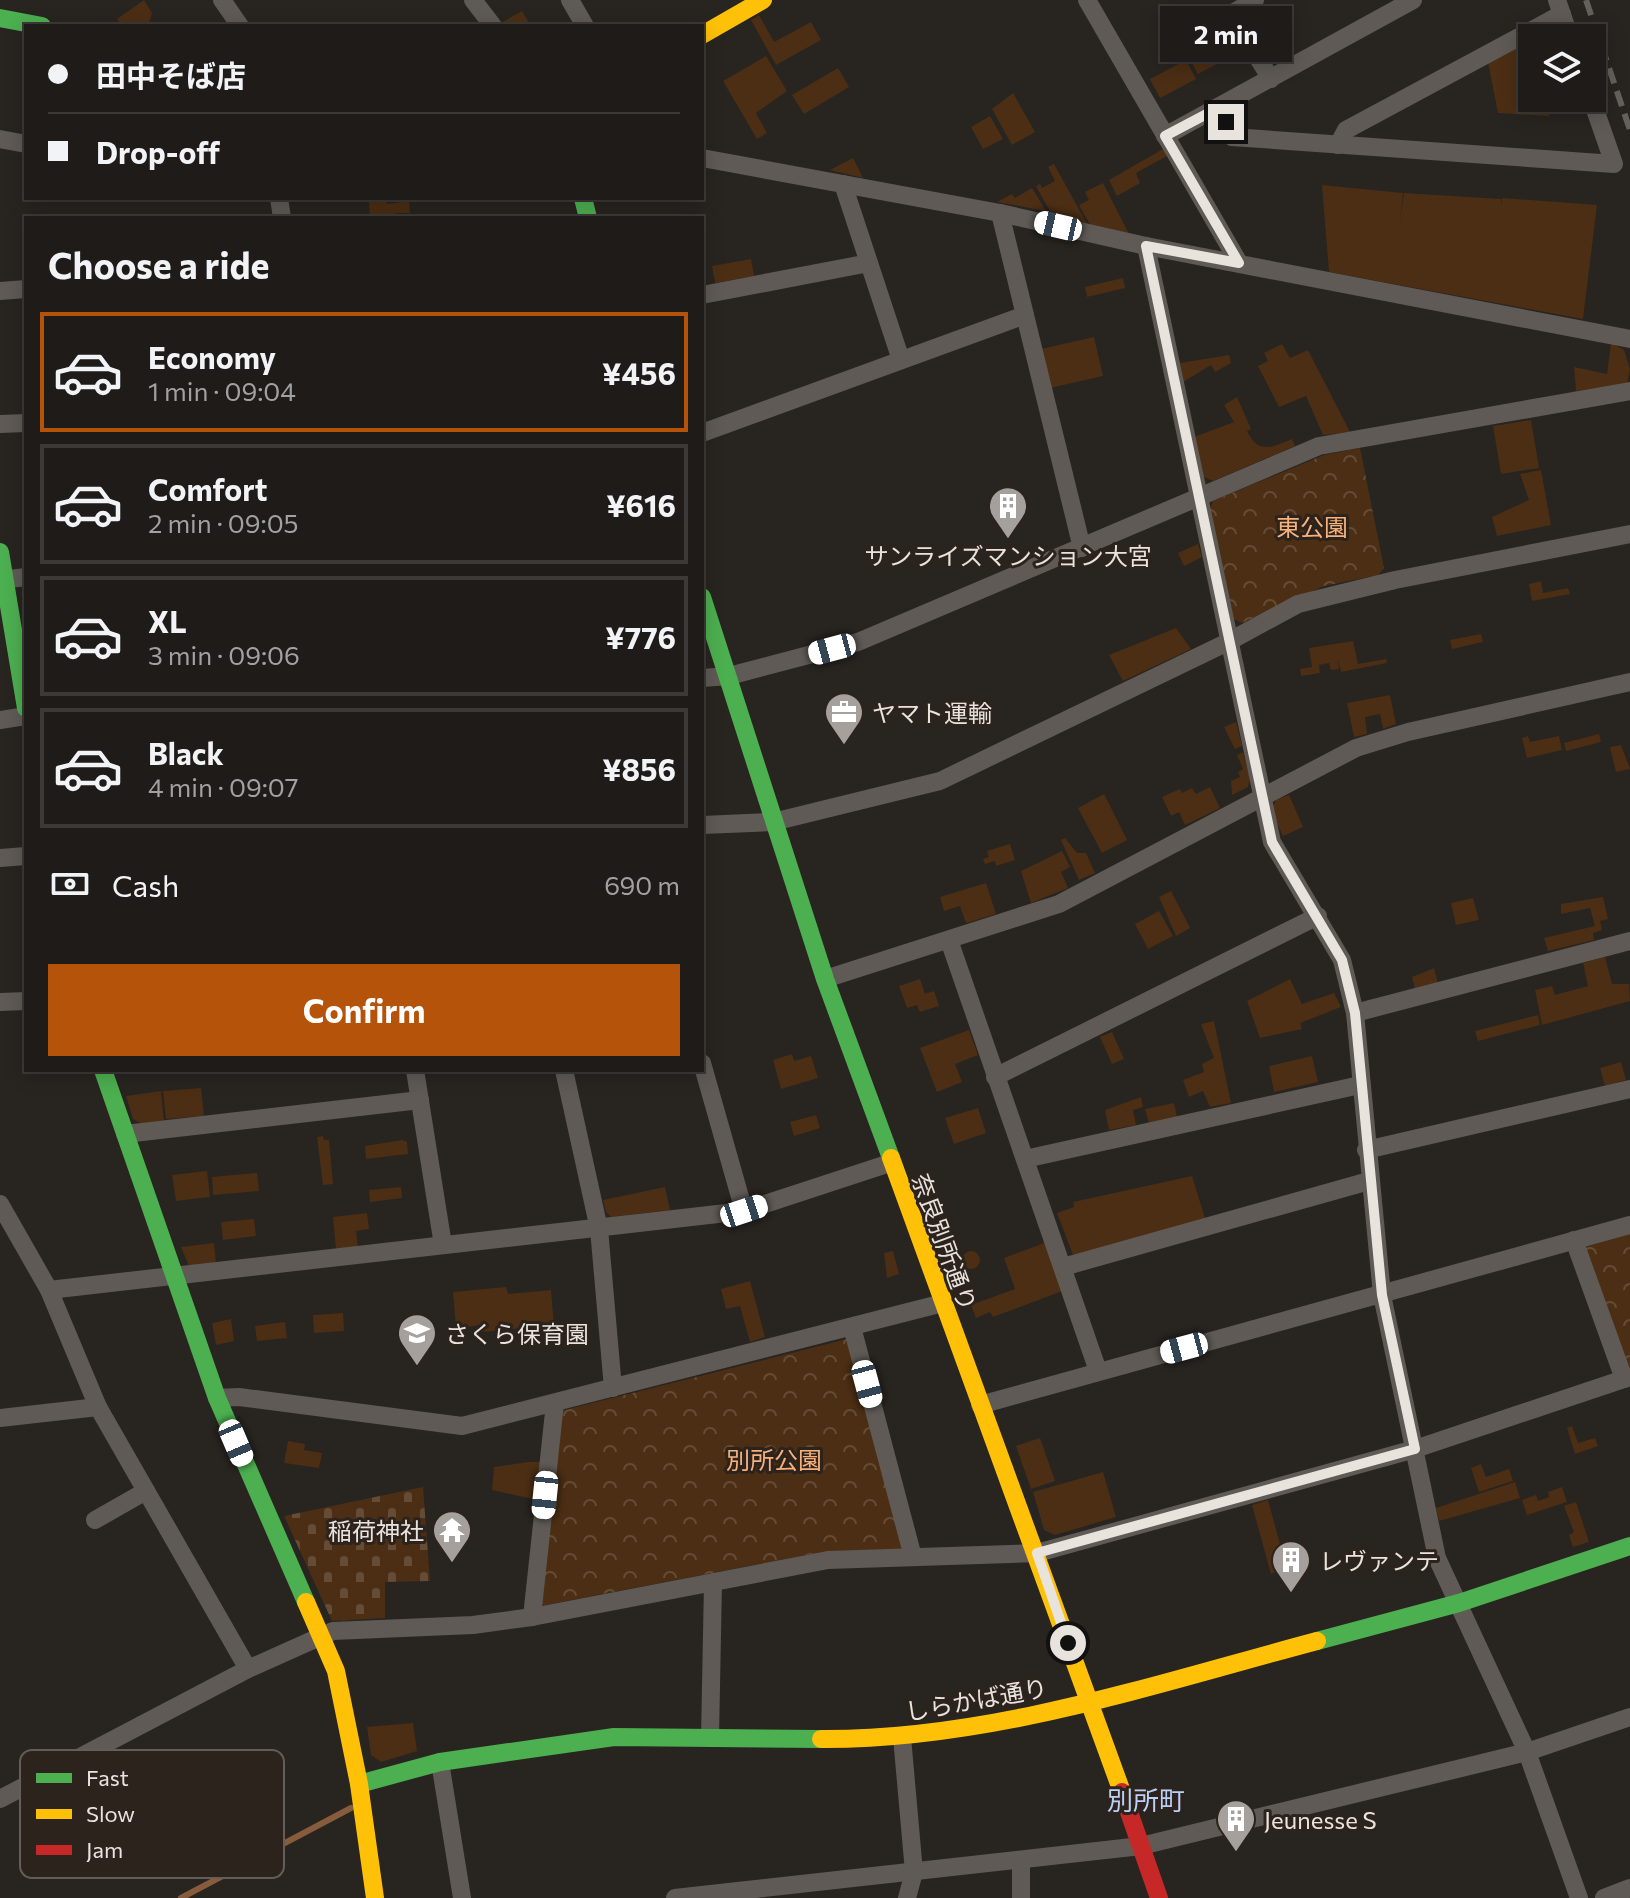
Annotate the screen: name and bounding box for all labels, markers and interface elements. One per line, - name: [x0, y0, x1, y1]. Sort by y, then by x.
- callout: 2 min: [1160, 6, 1292, 62]
- text: 2 min: [1194, 18, 1258, 49]
- map controls: [1518, 24, 1606, 112]
- button: layers: [1518, 24, 1606, 112]
- text: 田中そば店: [96, 56, 246, 93]
- route end: [1208, 104, 1244, 140]
- text: Drop-off: [96, 133, 220, 170]
- car: [1032, 209, 1084, 243]
- text: Choose a ride: [48, 242, 269, 286]
- icon: car: [52, 336, 124, 408]
- text: Economy: [148, 338, 276, 375]
- text: ¥456: [602, 354, 676, 391]
- text: 1 min · 09:04: [148, 375, 296, 406]
- icon: car: [52, 468, 124, 540]
- text: Comfort: [148, 470, 267, 507]
- building icon: サンライズマンション大宮: [987, 485, 1029, 540]
- text: ¥616: [606, 486, 676, 523]
- text: 2 min · 09:05: [148, 507, 299, 538]
- park label: 東公園: [1276, 512, 1348, 541]
- place label: サンライズマンション大宮: [864, 541, 1152, 570]
- icon: car: [52, 600, 124, 672]
- text: XL: [148, 602, 187, 639]
- text: ¥776: [605, 618, 676, 655]
- car: [806, 631, 858, 667]
- text: 3 min · 09:06: [148, 639, 300, 670]
- office icon: ヤマト運輸: [823, 691, 865, 746]
- place label: ヤマト運輸: [872, 698, 992, 727]
- icon: car: [52, 732, 124, 804]
- text: Black: [148, 734, 224, 771]
- text: ¥856: [602, 750, 676, 787]
- text: 4 min · 09:07: [148, 771, 298, 802]
- icon: cash: [48, 862, 92, 906]
- text: Cash: [112, 866, 179, 903]
- text: 690 m: [604, 869, 680, 900]
- button: Confirm: [48, 964, 680, 1056]
- street label: 奈良別所通り: [907, 1169, 983, 1315]
- car: [717, 1192, 771, 1230]
- school or university icon: さくら保育園: [396, 1312, 438, 1367]
- place label: さくら保育園: [445, 1319, 589, 1348]
- car: [1158, 1330, 1210, 1366]
- car: [849, 1358, 885, 1410]
- car: [216, 1416, 256, 1470]
- park label: 別所公園: [726, 1445, 822, 1474]
- car: [531, 1470, 559, 1520]
- temple icon: 稲荷神社: [431, 1509, 473, 1564]
- place label: 稲荷神社: [328, 1516, 424, 1545]
- building icon: レヴァンテ: [1270, 1539, 1312, 1594]
- place label: レヴァンテ: [1319, 1546, 1439, 1575]
- route start: [1050, 1625, 1086, 1661]
- street label: しらかば通り: [903, 1672, 1049, 1726]
- legend: [20, 1750, 284, 1878]
- text: Fast: [86, 1764, 129, 1791]
- district label: 別所町: [1107, 1784, 1185, 1815]
- building icon: Jeunesse S: [1215, 1798, 1257, 1853]
- text: Slow: [86, 1800, 135, 1827]
- place label: Jeunesse S: [1264, 1805, 1377, 1834]
- text: Jam: [86, 1836, 123, 1863]

